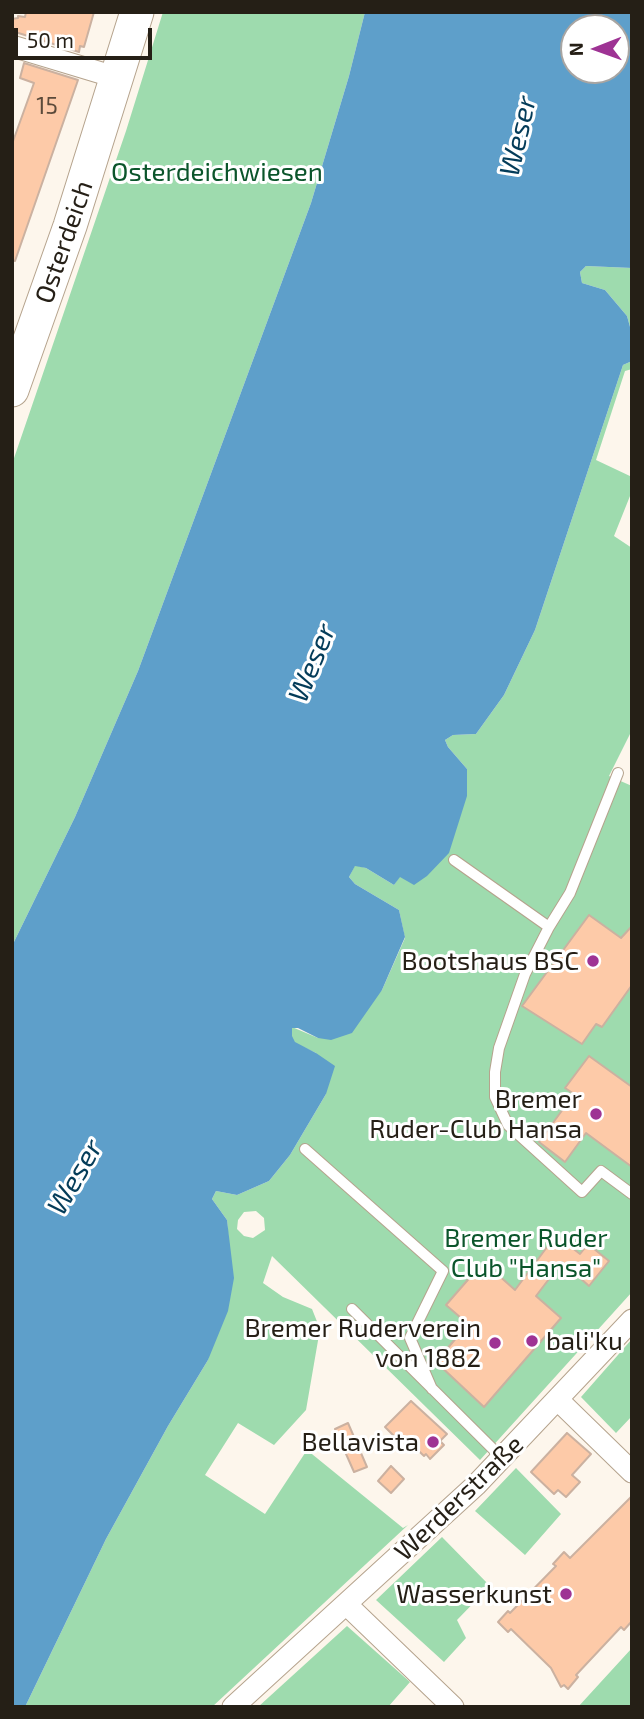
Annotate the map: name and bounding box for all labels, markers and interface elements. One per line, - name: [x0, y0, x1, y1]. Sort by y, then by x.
- scale bar: [18, 14, 156, 58]
- north arrow: [560, 14, 630, 84]
- text: 50 m: [27, 27, 74, 52]
- text: N: [564, 42, 587, 56]
- house number: 15: [36, 92, 58, 120]
- water label: Weser: [492, 93, 544, 179]
- park label: Osterdeichwiesen: [111, 156, 323, 188]
- street label: Osterdeich: [28, 177, 100, 307]
- water label: Weser: [281, 619, 343, 707]
- place label: Bootshaus BSC: [402, 945, 579, 977]
- marker: Bootshaus BSC: [585, 953, 601, 969]
- place label: Bremer Ruder-Club Hansa: [369, 1083, 582, 1144]
- marker: Bremer Ruder-Club Hansa: [588, 1106, 604, 1122]
- water label: Weser: [40, 1133, 110, 1221]
- park label: Bremer Ruder Club "Hansa": [444, 1222, 608, 1284]
- place label: Bremer Ruderverein von 1882: [245, 1312, 481, 1374]
- place label: bali'ku: [546, 1325, 623, 1357]
- marker: bali'ku: [524, 1333, 540, 1349]
- marker: Bremer Ruderverein von 1882: [487, 1335, 503, 1351]
- place label: Bellavista: [302, 1426, 419, 1458]
- street label: Werderstraße: [388, 1429, 530, 1567]
- marker: Bellavista: [425, 1434, 441, 1450]
- place label: Wasserkunst: [396, 1578, 552, 1610]
- marker: Wasserkunst: [558, 1586, 574, 1602]

